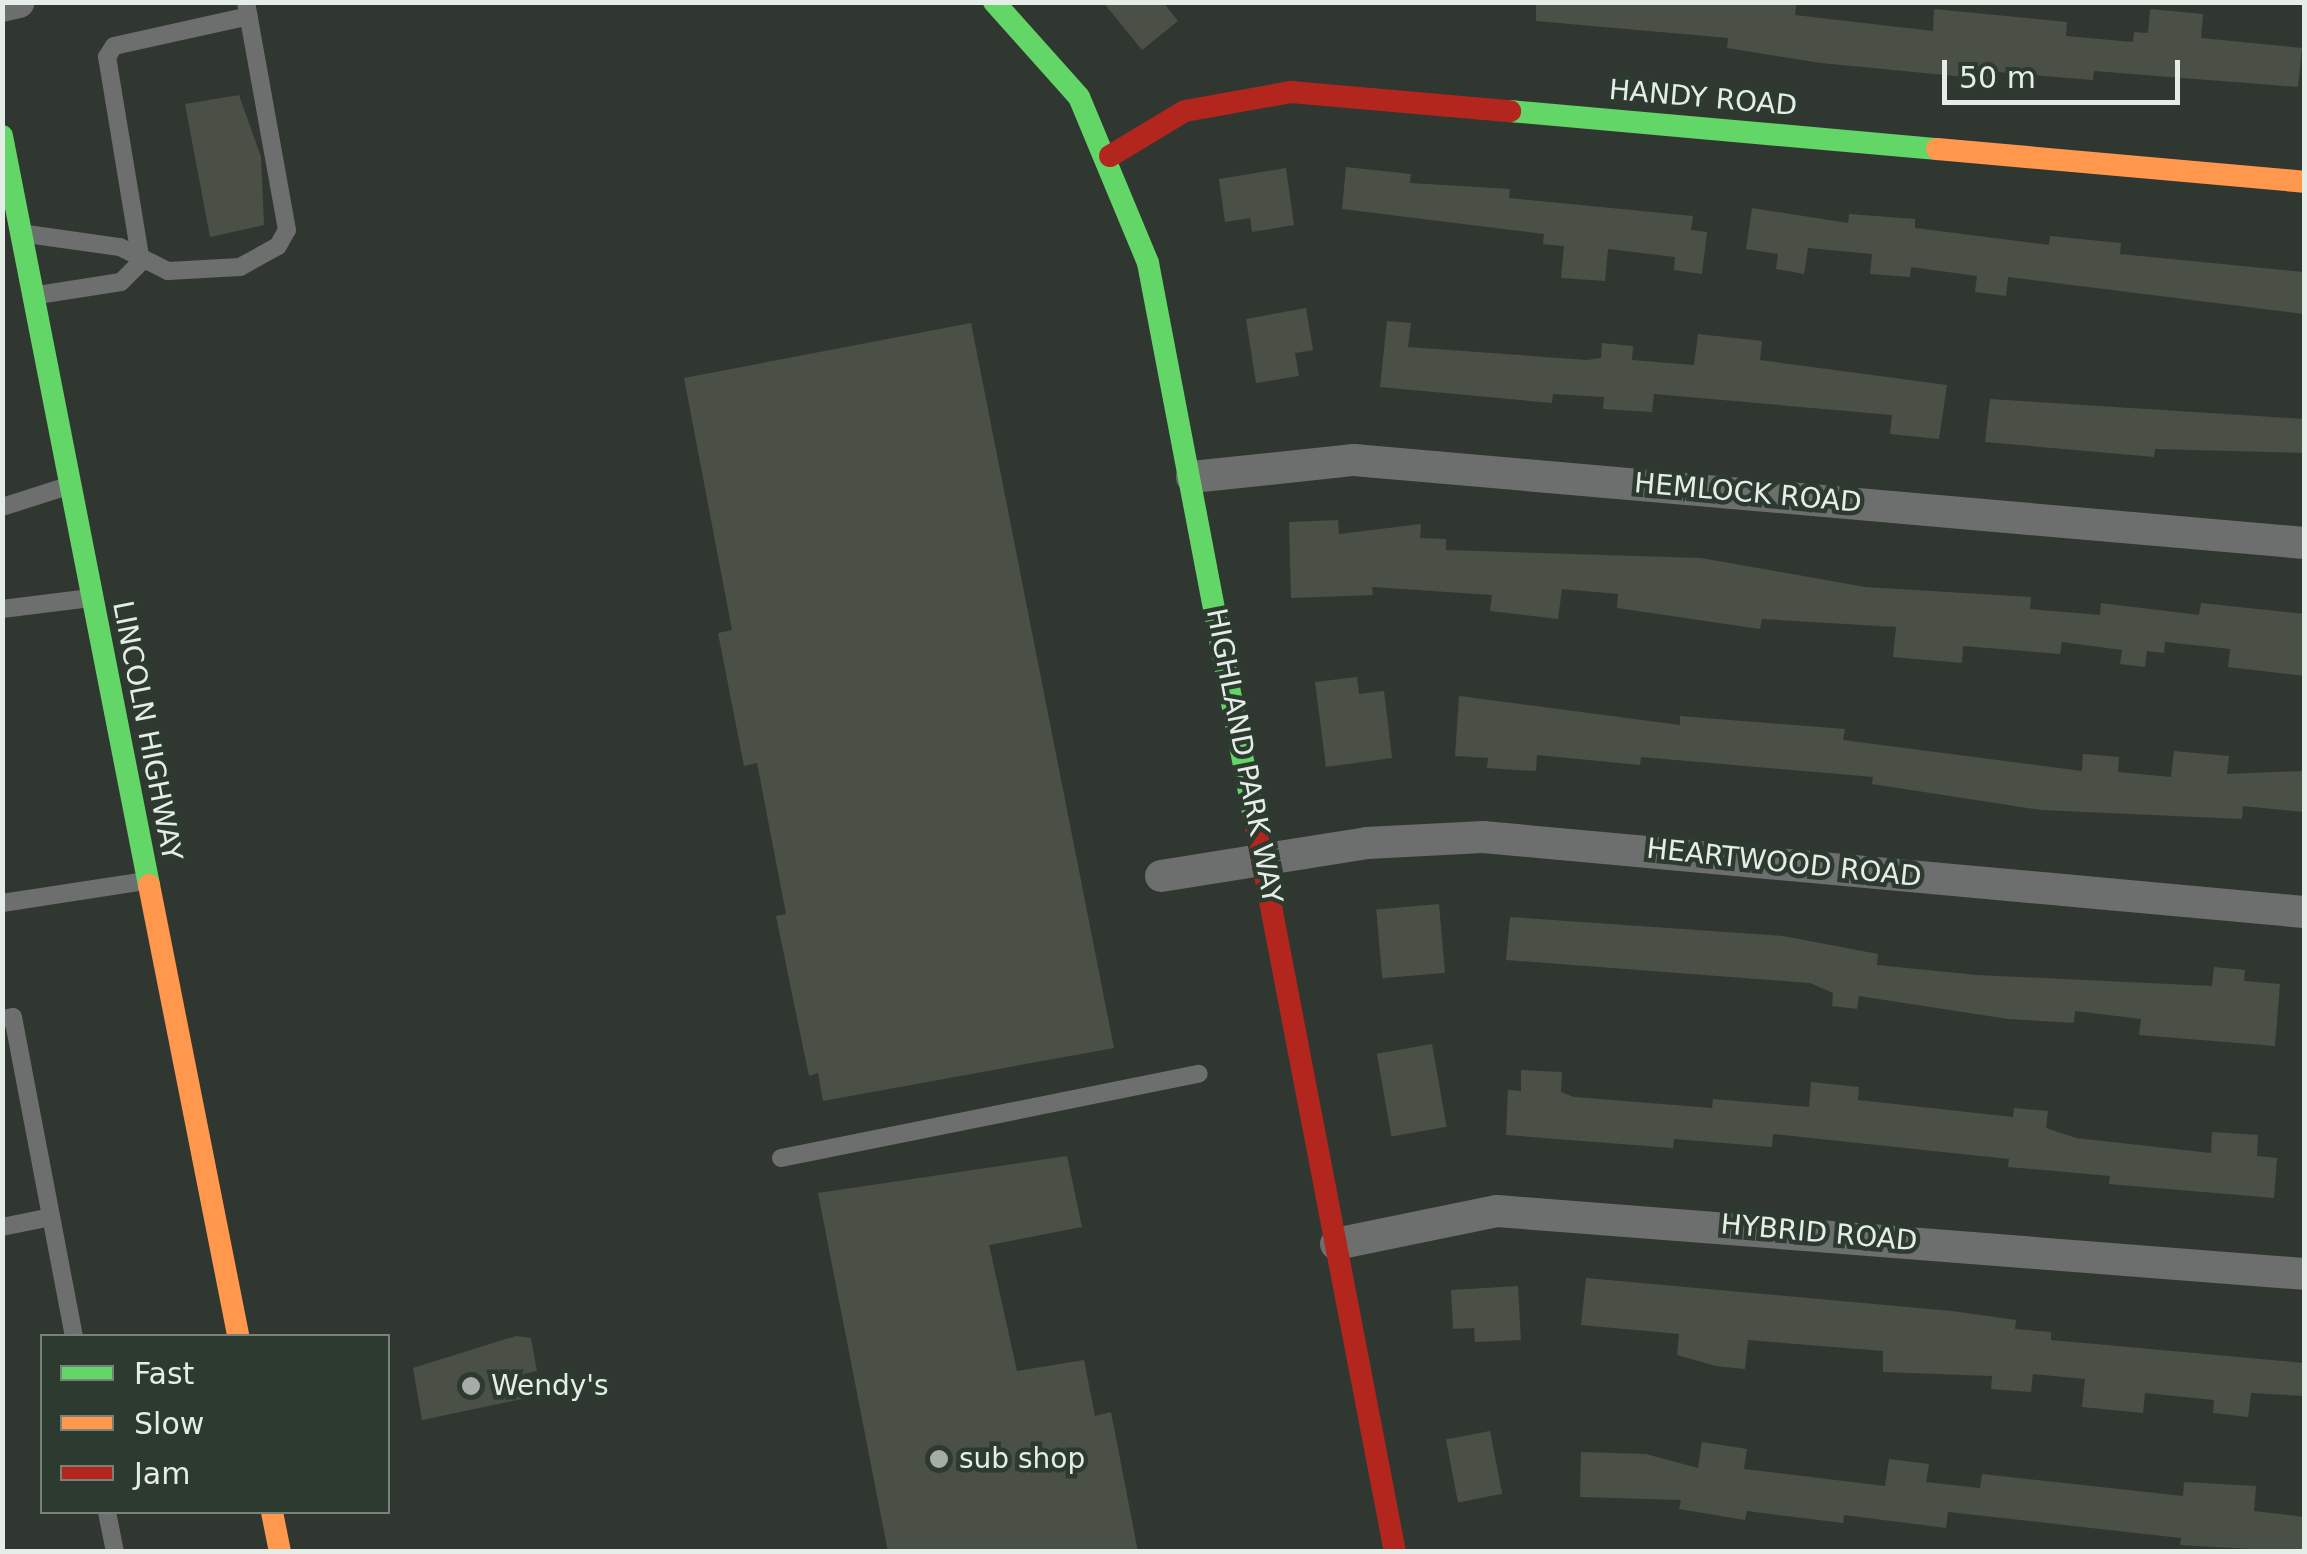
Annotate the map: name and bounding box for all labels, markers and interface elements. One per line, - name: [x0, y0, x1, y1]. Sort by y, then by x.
- scale bar: [1947, 40, 2184, 102]
- text: 50 m: [1959, 60, 2036, 95]
- street label: HANDY ROAD: [1607, 73, 1799, 123]
- street label: HEMLOCK ROAD: [1633, 466, 1863, 520]
- street label: LINCOLN HIGHWAY: [105, 598, 189, 864]
- street label: HIGHLAND PARK WAY: [1199, 606, 1289, 906]
- street label: HEARTWOOD ROAD: [1645, 832, 1923, 894]
- street label: HYBRID ROAD: [1719, 1208, 1919, 1258]
- legend: [40, 1334, 390, 1514]
- text: Fast: [134, 1356, 194, 1391]
- place label: Wendy's: [491, 1369, 609, 1403]
- marker: Wendy's: [460, 1375, 482, 1397]
- text: Slow: [134, 1406, 204, 1441]
- place label: sub shop: [959, 1442, 1085, 1476]
- marker: sub shop: [928, 1448, 950, 1470]
- text: Jam: [134, 1456, 190, 1491]

